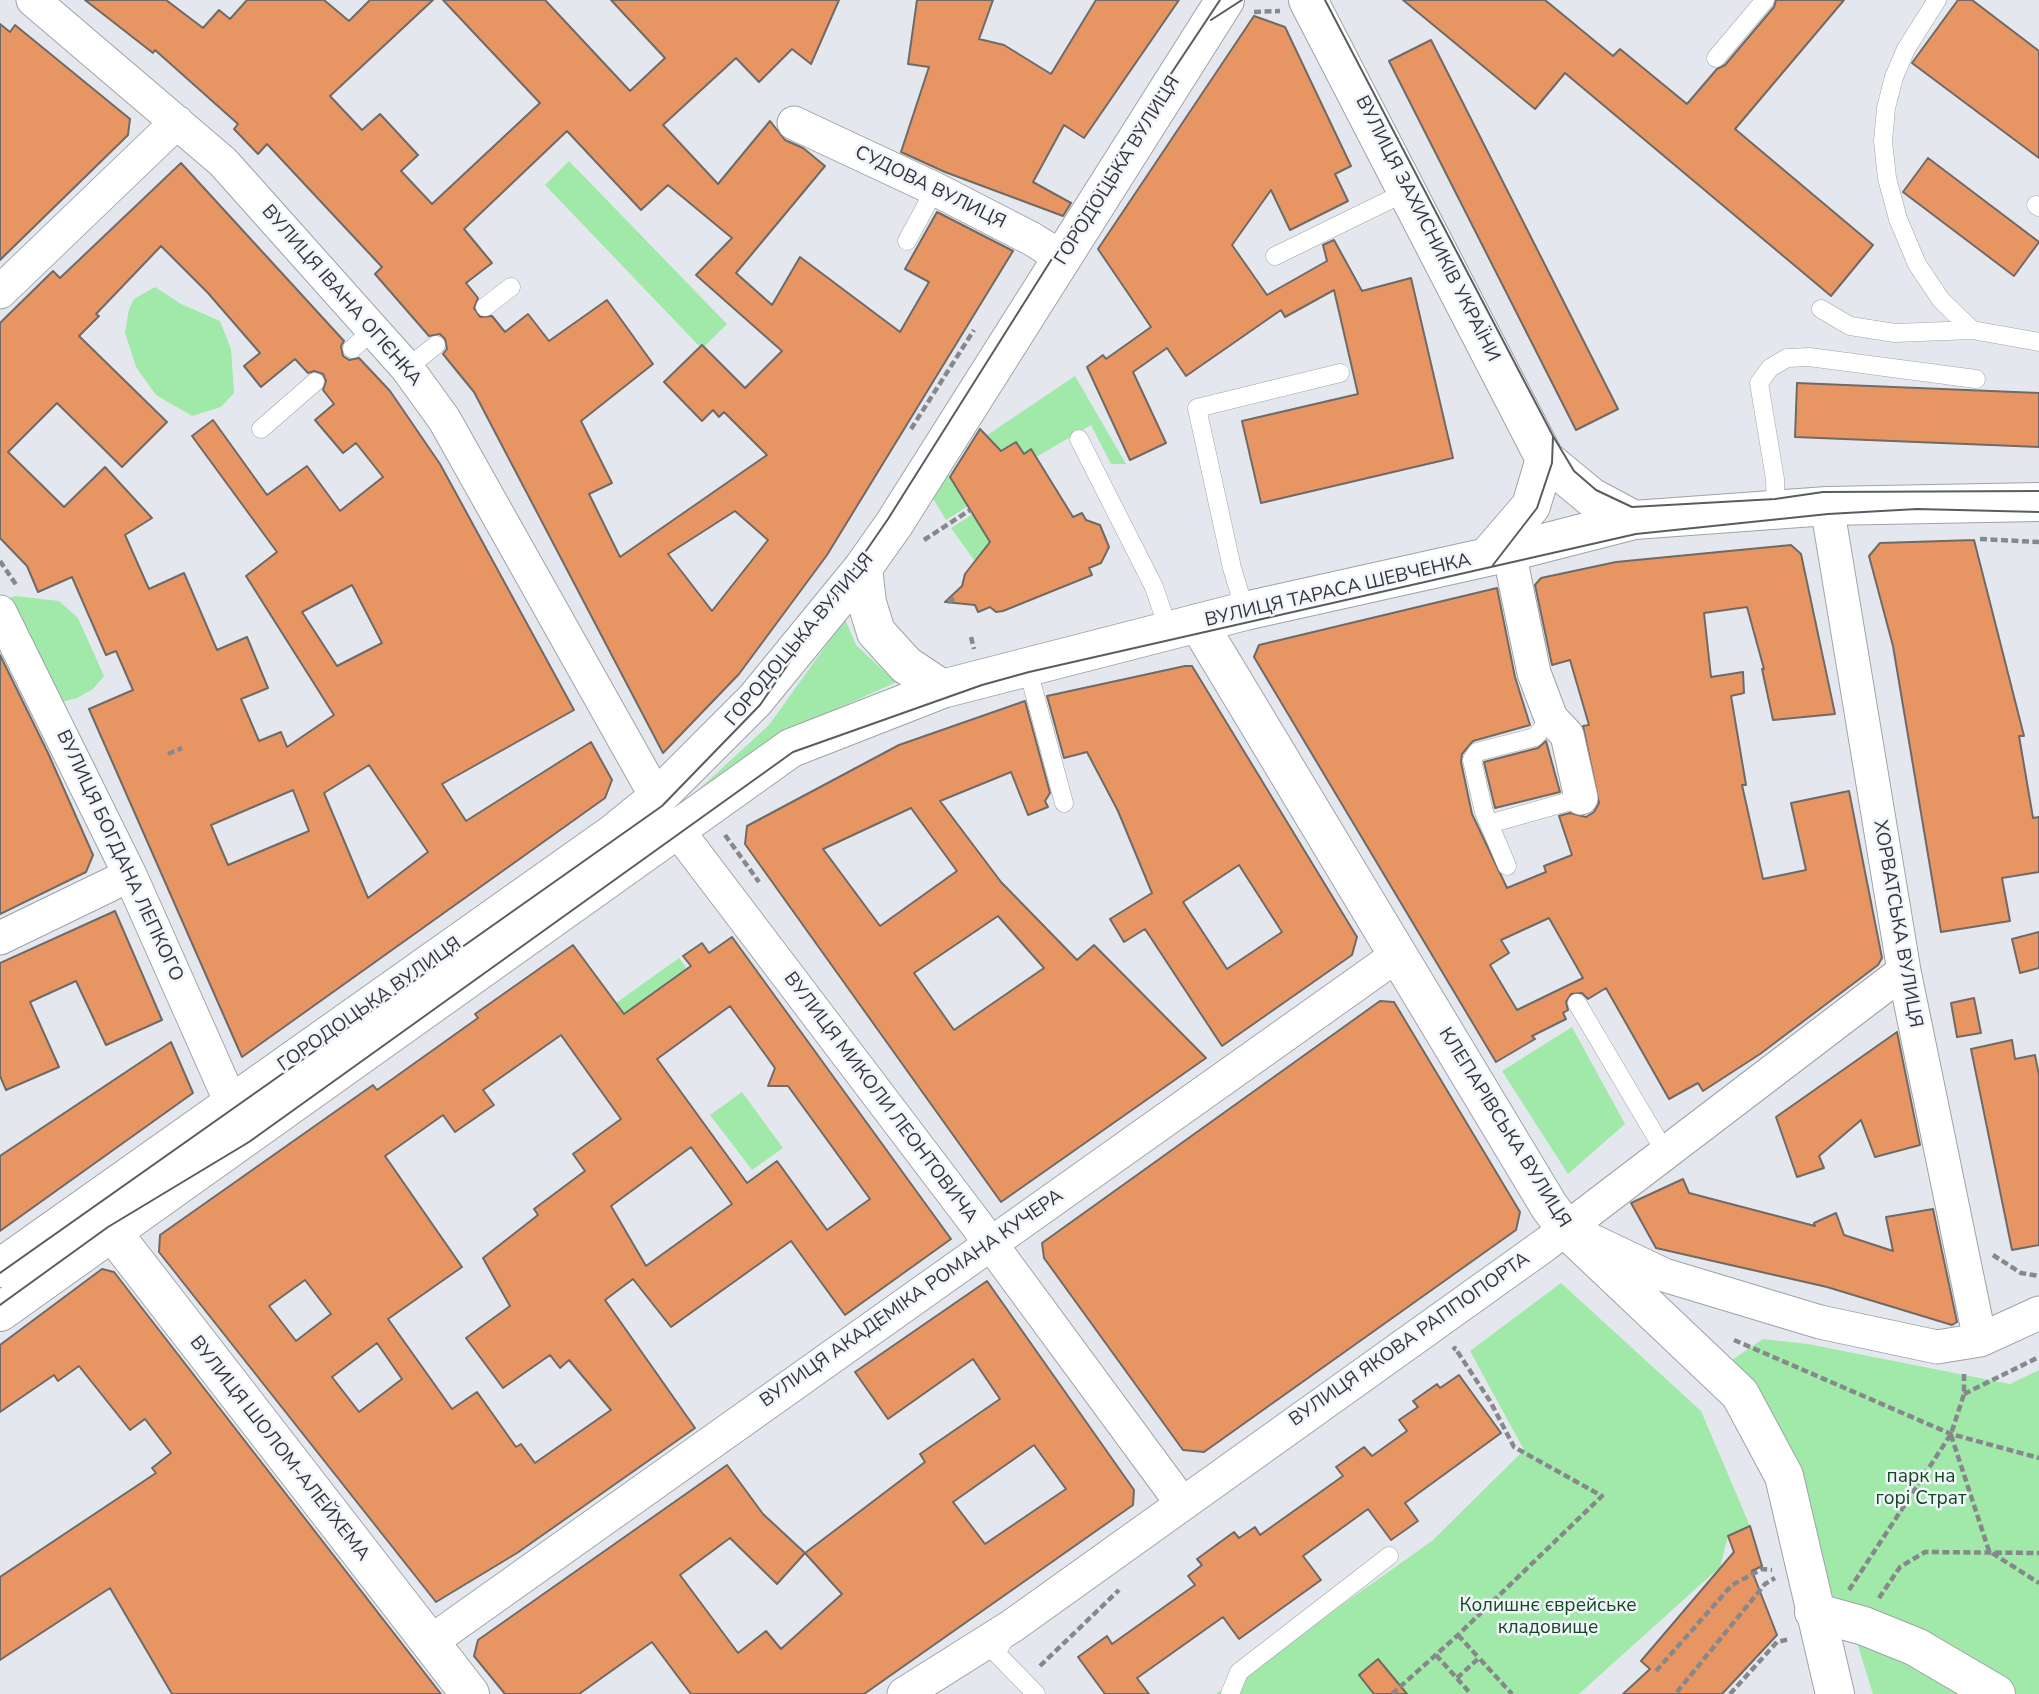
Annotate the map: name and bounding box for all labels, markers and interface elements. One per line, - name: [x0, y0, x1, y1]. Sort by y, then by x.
- street label: ГОРОДОЦЬКА ВУЛИЦЯ: [1050, 72, 1186, 270]
- street label: ВУЛИЦЯ ЗАХИСНИКІВ УКРАЇНИ: [1350, 92, 1504, 366]
- street label: СУДОВА ВУЛИЦЯ: [851, 142, 1009, 234]
- street label: ВУЛИЦЯ ІВАНА ОГІЄНКА: [256, 201, 426, 391]
- street label: ГОРОДОЦЬКА ВУЛИЦЯ: [721, 549, 879, 731]
- street label: ВУЛИЦЯ ТАРАСА ШЕВЧЕНКА: [1203, 549, 1473, 633]
- street label: ВУЛИЦЯ БОГДАНА ЛЕПКОГО: [51, 727, 187, 985]
- street label: ХОРВАТСЬКА ВУЛИЦЯ: [1868, 818, 1926, 1030]
- street label: ГОРОДОЦЬКА ВУЛИЦЯ: [274, 933, 466, 1077]
- street label: ВУЛИЦЯ МИКОЛИ ЛЕОНТОВИЧА: [778, 968, 982, 1228]
- street label: КЛЕПАРІВСЬКА ВУЛИЦЯ: [1433, 1024, 1575, 1232]
- street label: ВУЛИЦЯ АКАДЕМІКА РОМАНА КУЧЕРА: [756, 1185, 1068, 1413]
- street label: ВУЛИЦЯ ЯКОВА РАППОПОРТА: [1285, 1248, 1535, 1432]
- street label: ВУЛИЦЯ ШОЛОМ-АЛЕЙХЕМА: [184, 1332, 374, 1566]
- park label: парк на горі Страт: [1876, 1466, 1966, 1510]
- park label: Колишнє єврейське кладовище: [1459, 1595, 1637, 1639]

